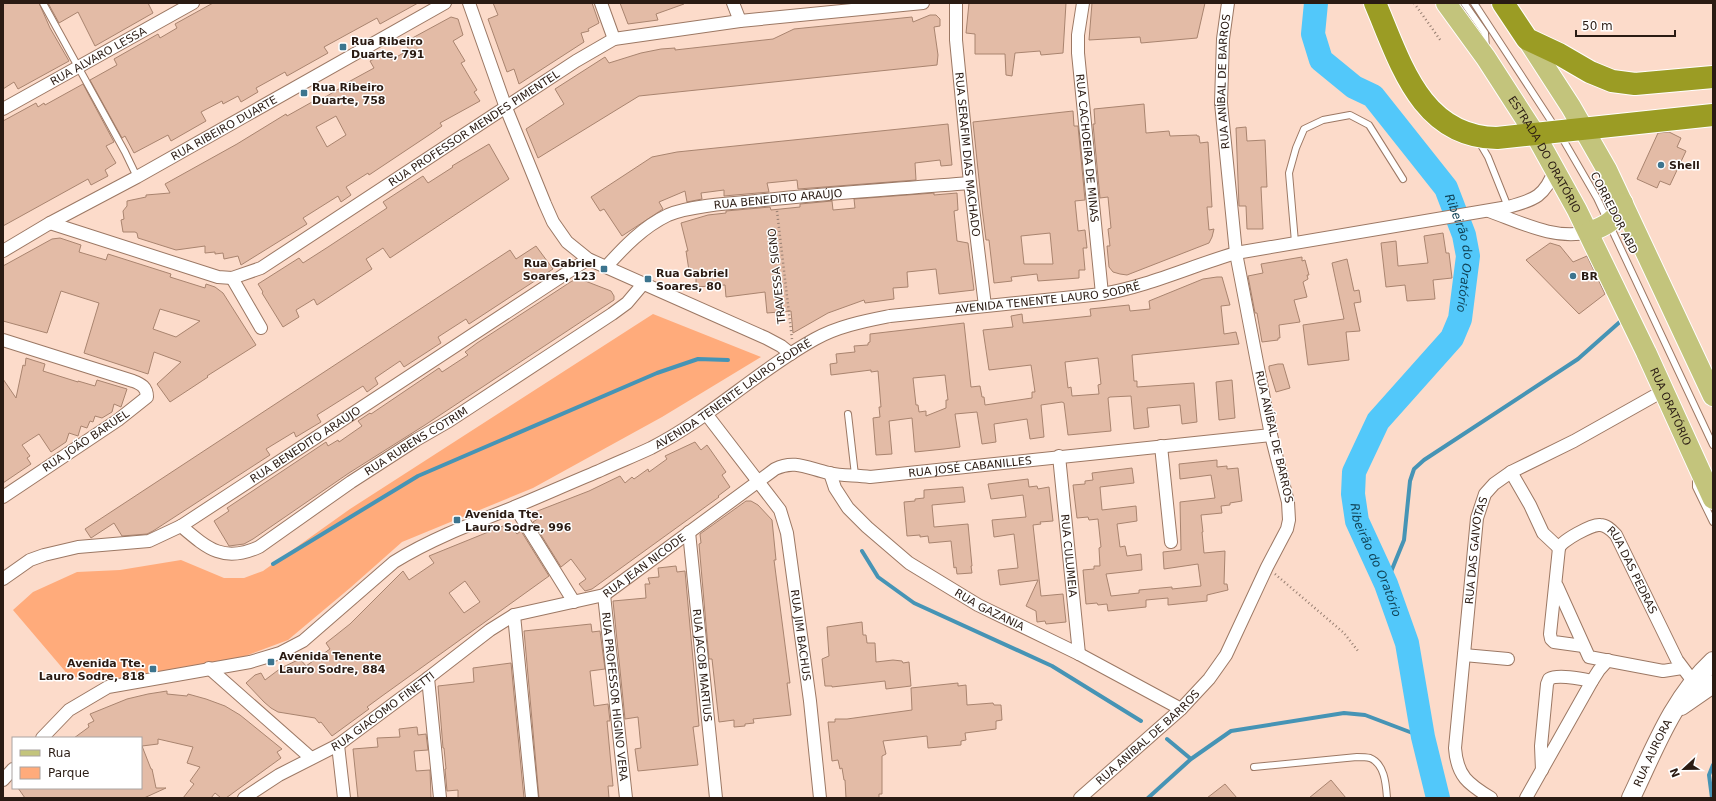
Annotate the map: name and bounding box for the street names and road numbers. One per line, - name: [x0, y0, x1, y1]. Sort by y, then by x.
- street label: RUA ANÍBAL DE BARROS: [1214, 13, 1233, 150]
- street label: RUA ALVARO LESSA: [48, 24, 149, 88]
- street label: RUA PROFESSOR MENDES PIMENTEL: [386, 67, 563, 189]
- street label: RUA SERAFIM DIAS MACHADO: [953, 72, 983, 238]
- street label: RUA CACHOEIRA DE MINAS: [1074, 73, 1101, 223]
- street label: RUA RIBEIRO DUARTE: [169, 93, 279, 163]
- street label: ESTRADA DO ORATÓRIO: [1506, 94, 1584, 215]
- street label: CORREDOR ABD: [1588, 170, 1640, 256]
- street label: RUA BENEDITO ARAÚJO: [713, 186, 843, 211]
- street label: TRAVESSA SIGNO: [765, 227, 789, 325]
- street label: AVENIDA TENENTE LAURO SODRÉ: [954, 279, 1142, 316]
- street label: AVENIDA TENENTE LAURO SODRÉ: [652, 336, 814, 451]
- street label: RUA ORATÓRIO: [1647, 365, 1694, 448]
- street label: RUA ANÍBAL DE BARROS: [1252, 370, 1296, 504]
- street label: RUA BENEDITO ARAÚJO: [248, 403, 363, 485]
- street label: RUA RUBENS COTRIM: [362, 404, 470, 478]
- street label: RUA JOÃO BARUEL: [40, 407, 133, 475]
- street label: RUA JOSÉ CABANILLES: [908, 454, 1032, 479]
- street label: RUA DAS GAIVOTAS: [1462, 495, 1490, 605]
- street label: RUA CULUMEIA: [1058, 513, 1080, 598]
- street label: RUA DAS PEDRAS: [1605, 523, 1660, 616]
- street label: RUA JEAN NICODE: [600, 531, 688, 600]
- street label: RUA GAZANIA: [952, 586, 1027, 633]
- street label: RUA JIM BACHUS: [788, 589, 814, 682]
- street label: RUA JACOB MARTIUS: [690, 608, 715, 722]
- street label: RUA PROFESSOR HIGINO VERA: [599, 611, 631, 782]
- street label: RUA GIACOMO FINETTI: [329, 669, 437, 754]
- street label: RUA ANÍBAL DE BARROS: [1093, 687, 1202, 787]
- street label: RUA AURORA: [1631, 716, 1675, 789]

